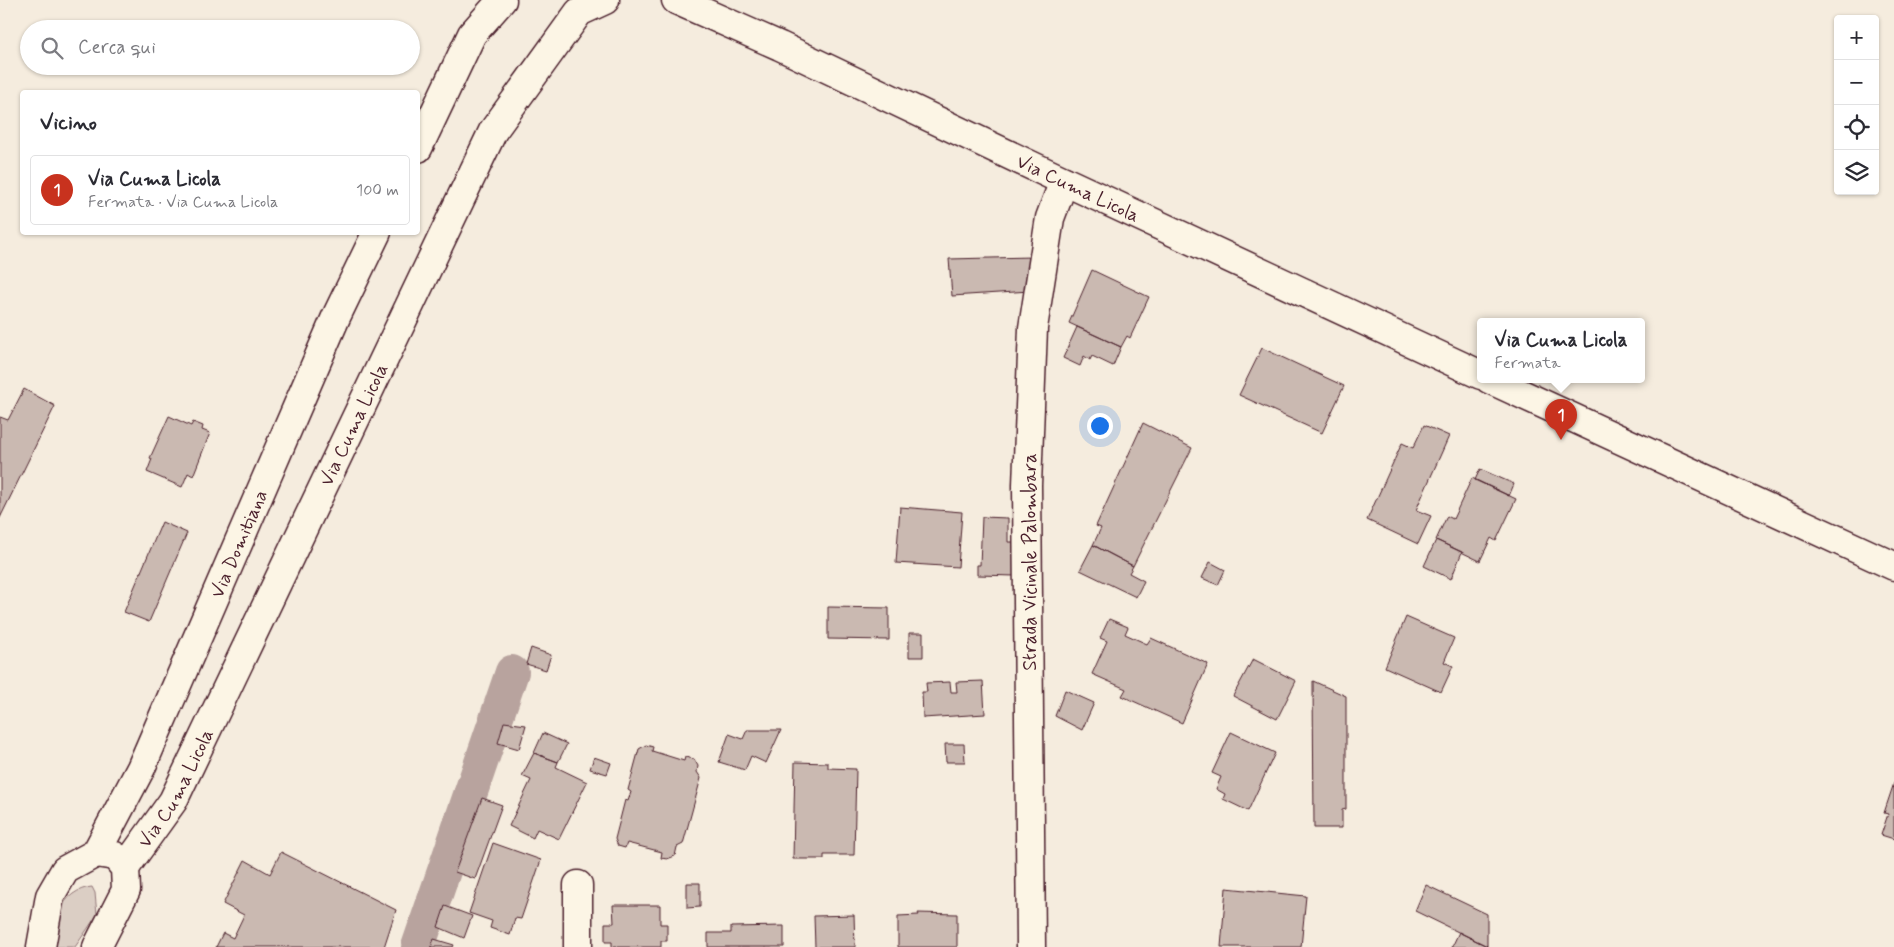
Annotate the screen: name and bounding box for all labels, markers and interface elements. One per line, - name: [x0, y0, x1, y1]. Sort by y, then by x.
- map controls: [1834, 15, 1879, 195]
- button: +: [1834, 15, 1879, 60]
- search box: [20, 20, 420, 75]
- icon: search: [38, 34, 66, 62]
- text: Cerca qui: [78, 35, 156, 60]
- button: −: [1834, 60, 1879, 105]
- button: locate: [1834, 105, 1879, 150]
- text: Vicino: [40, 109, 97, 137]
- street label: Via Cuma Licola: [1012, 149, 1143, 228]
- button: layers: [1834, 150, 1879, 195]
- text: Via Cuma Licola: [88, 167, 221, 192]
- text: 1: [53, 180, 61, 201]
- text: 100 m: [356, 180, 399, 201]
- text: Fermata · Via Cuma Licola: [88, 192, 278, 213]
- popup: [1477, 318, 1645, 383]
- text: Via Cuma Licola: [1495, 328, 1627, 353]
- text: Fermata: [1495, 353, 1561, 374]
- street label: Via Cuma Licola: [314, 359, 394, 490]
- pin: 1: [1545, 399, 1577, 440]
- your location: [1087, 413, 1113, 439]
- street label: Strada Vicinale Palombara: [1018, 453, 1043, 671]
- street label: Via Domitiana: [205, 486, 274, 602]
- street label: Via Cuma Licola: [133, 725, 220, 853]

